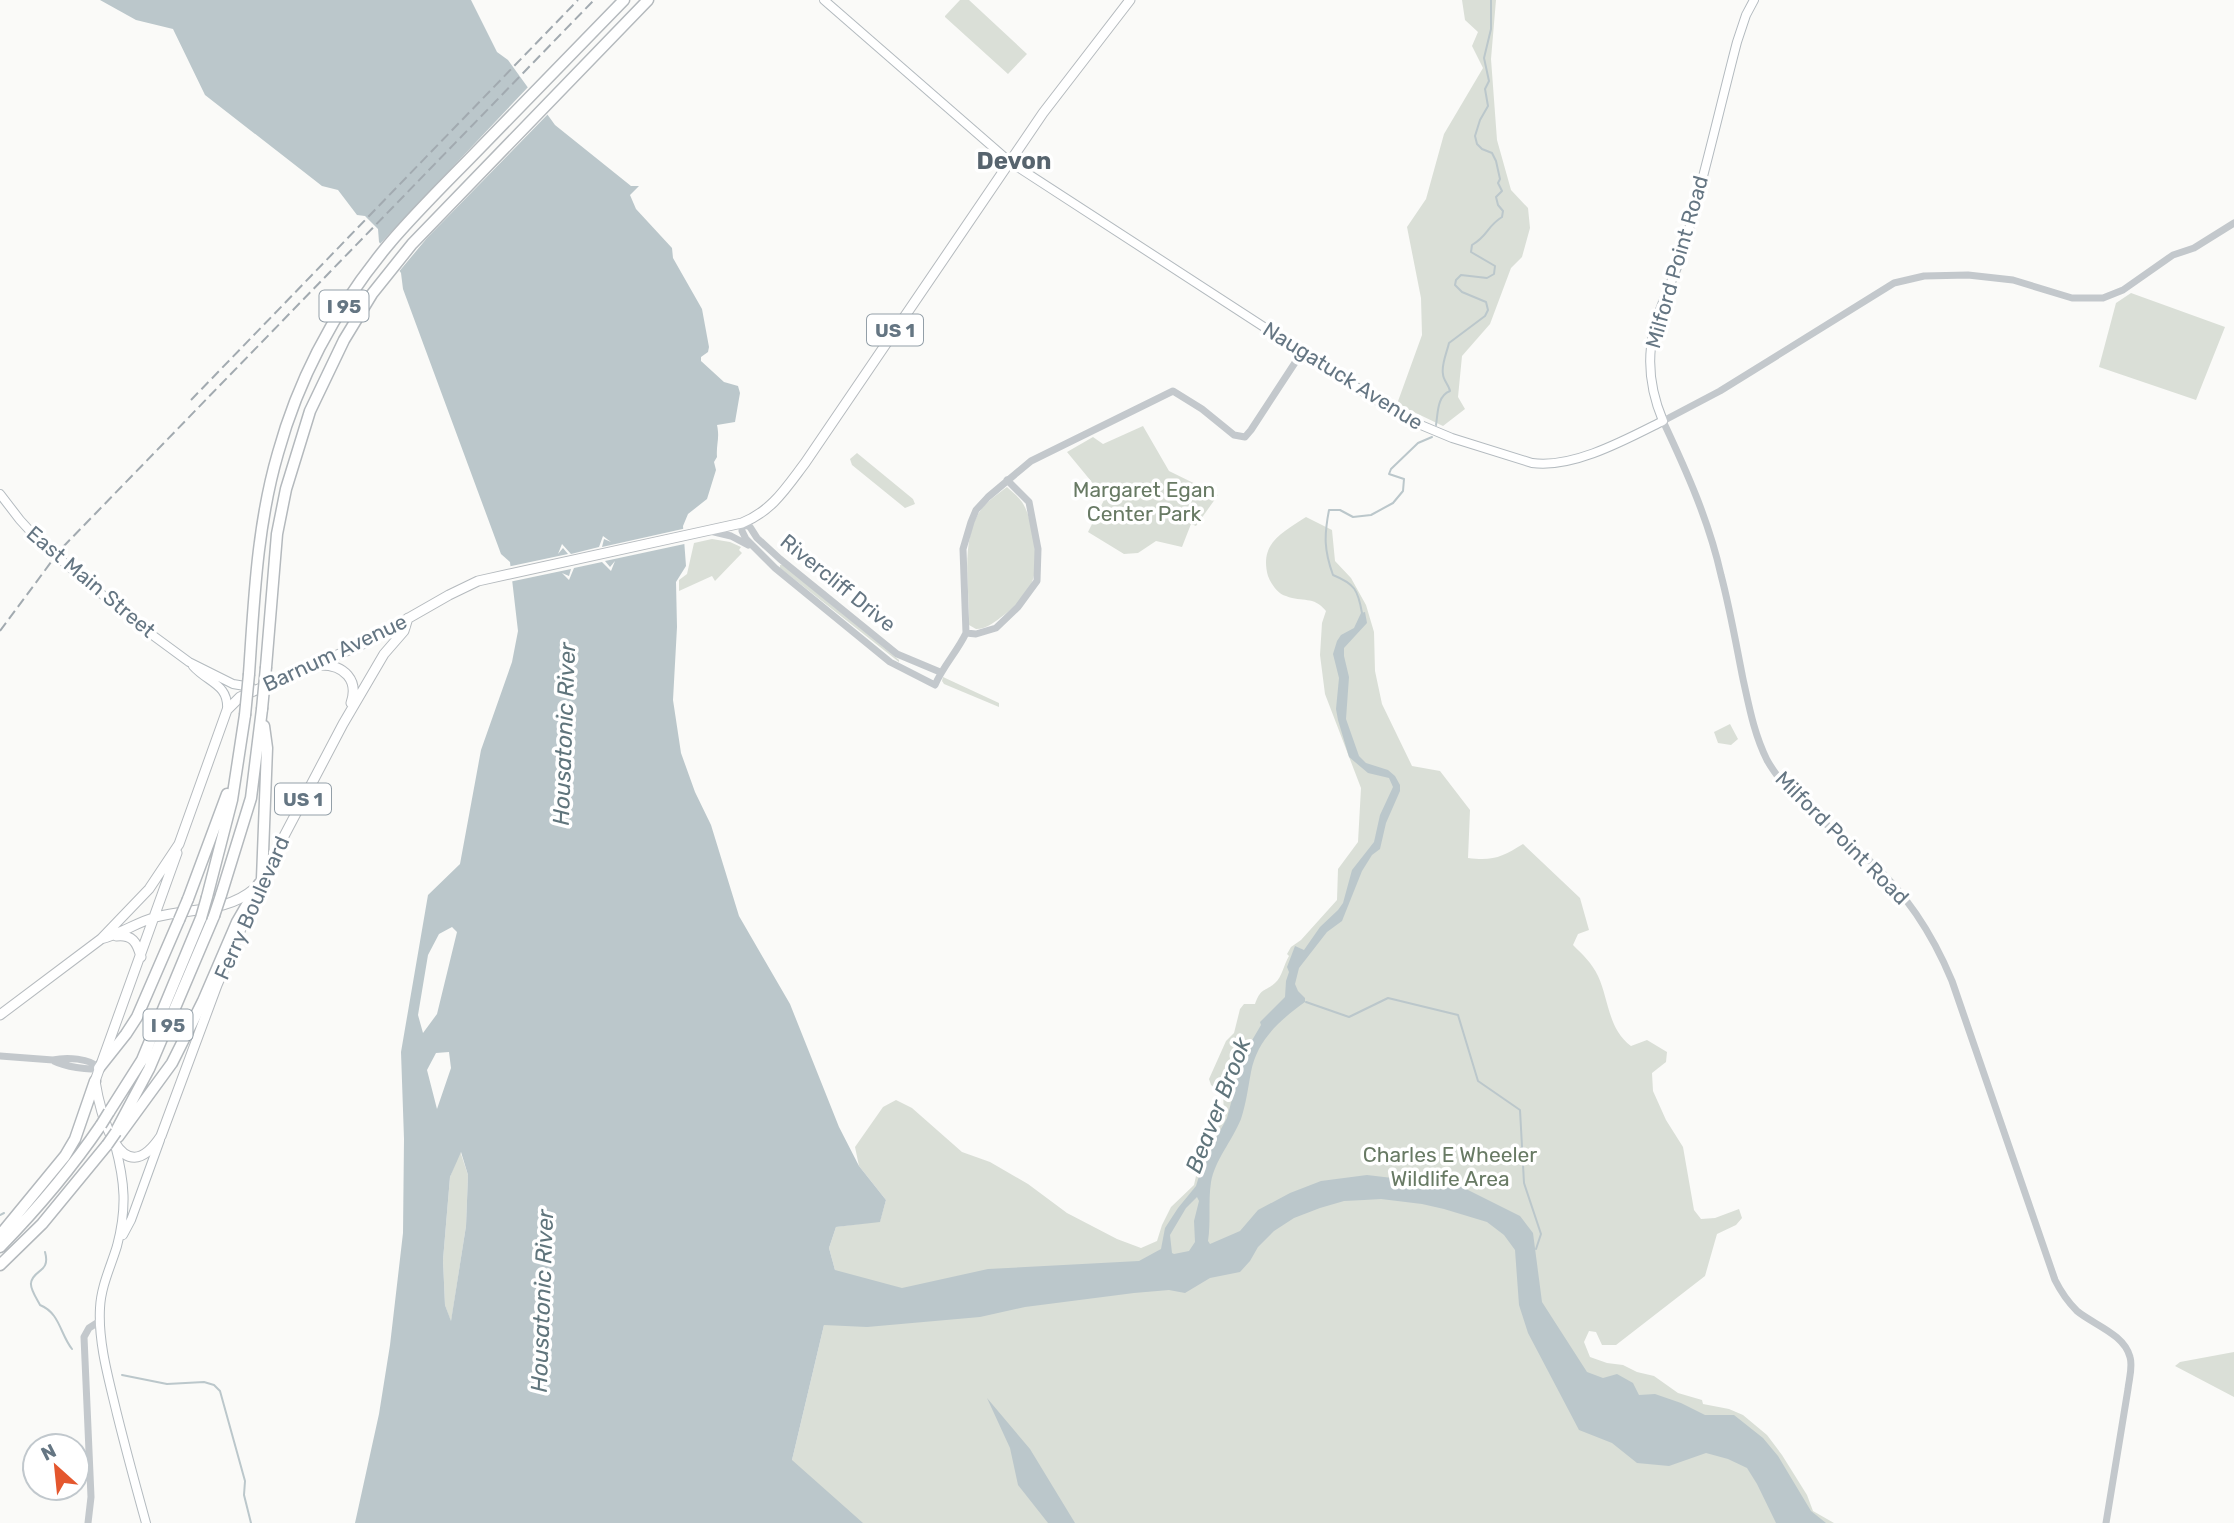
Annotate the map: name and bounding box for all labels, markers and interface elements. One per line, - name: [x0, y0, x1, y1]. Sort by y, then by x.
- district label: Devon: [977, 147, 1051, 175]
- street label: Milford Point Road: [1640, 173, 1713, 351]
- road number: I 95: [320, 290, 368, 322]
- road number: US 1: [867, 314, 923, 346]
- street label: Naugatuck Avenue: [1259, 316, 1428, 435]
- park label: Margaret Egan Center Park: [1073, 477, 1215, 526]
- street label: East Main Street: [22, 521, 161, 643]
- street label: Rivercliff Drive: [776, 528, 901, 637]
- street label: Barnum Avenue: [259, 608, 411, 697]
- water label: Housatonic River: [547, 641, 581, 826]
- street label: Milford Point Road: [1770, 766, 1914, 910]
- road number: US 1: [275, 784, 331, 814]
- street label: Ferry Boulevard: [209, 832, 294, 983]
- road number: I 95: [144, 1009, 192, 1040]
- water label: Beaver Brook: [1179, 1032, 1257, 1177]
- park label: Charles E Wheeler Wildlife Area: [1363, 1142, 1537, 1191]
- water label: Housatonic River: [525, 1208, 559, 1393]
- north arrow: [21, 1432, 91, 1502]
- text: N: [37, 1439, 60, 1466]

